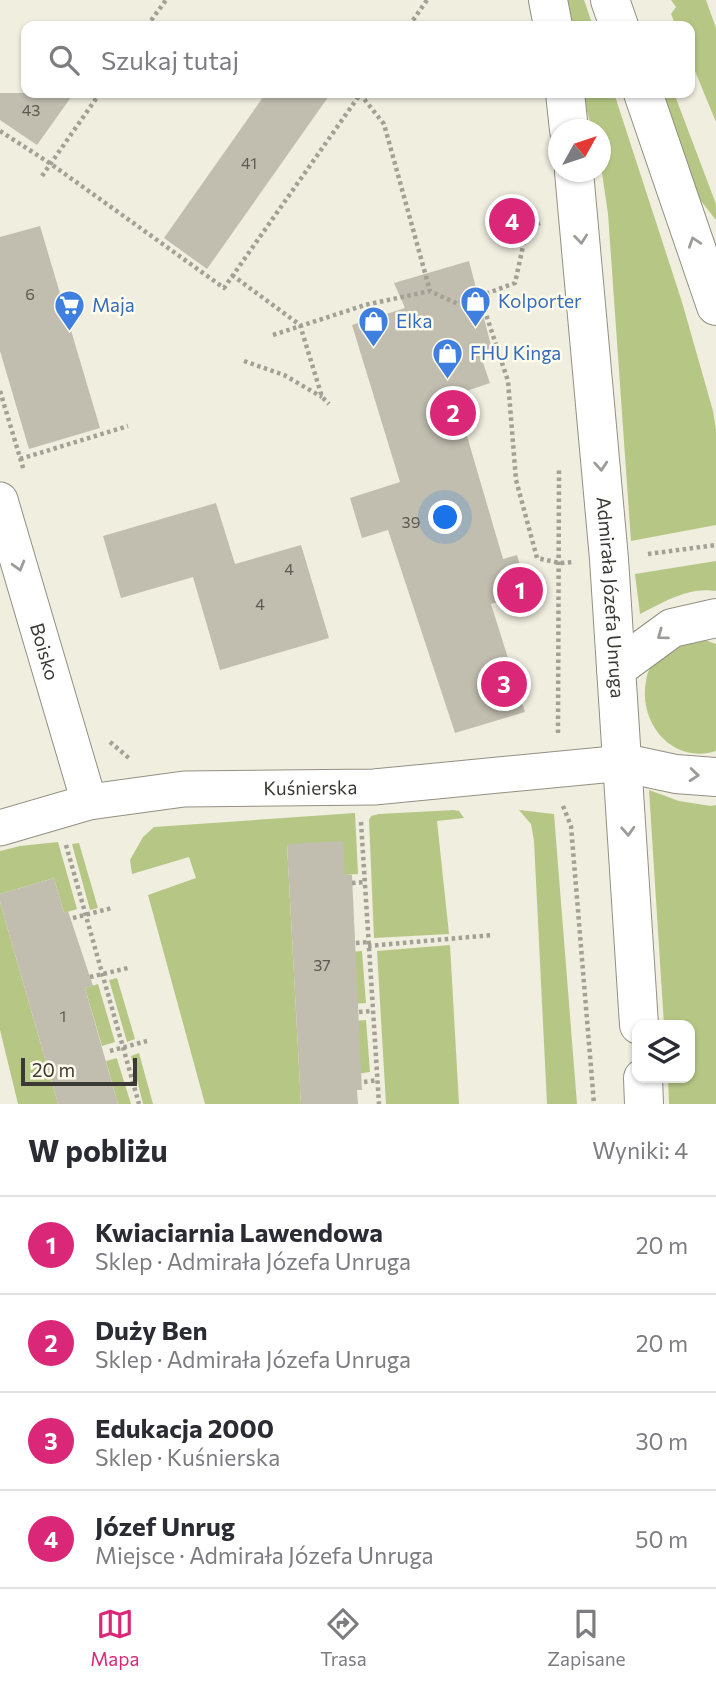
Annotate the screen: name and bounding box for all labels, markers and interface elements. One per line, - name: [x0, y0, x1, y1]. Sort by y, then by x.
- search box: [21, 21, 695, 98]
- icon: search: [45, 41, 83, 79]
- text: Szukaj tutaj: [101, 44, 239, 75]
- house number: 43: [22, 100, 40, 119]
- north arrow: [548, 119, 611, 182]
- house number: 41: [241, 153, 257, 172]
- pin: 4: [489, 195, 535, 247]
- one-way arrow: [573, 234, 588, 245]
- one-way arrow: [688, 236, 702, 248]
- house number: 6: [25, 284, 35, 303]
- shop icon: Kolporter: [458, 284, 492, 328]
- supermarket icon: Maja: [52, 288, 86, 332]
- place label: Kolporter: [498, 289, 582, 312]
- place label: Maja: [92, 293, 135, 316]
- shop icon: Elka: [356, 304, 390, 348]
- place label: Elka: [396, 309, 432, 332]
- shop icon: FHU Kinga: [430, 336, 464, 380]
- place label: FHU Kinga: [470, 341, 561, 364]
- pin: 2: [430, 387, 476, 439]
- one-way arrow: [593, 461, 608, 472]
- street label: Admirała Józefa Unruga: [592, 496, 630, 699]
- your location: [428, 500, 462, 534]
- house number: 39: [402, 512, 420, 531]
- one-way arrow: [11, 559, 26, 571]
- house number: 4: [284, 559, 294, 578]
- pin: 1: [497, 564, 543, 616]
- house number: 4: [255, 594, 265, 613]
- street label: Boisko: [26, 620, 64, 683]
- one-way arrow: [658, 627, 670, 639]
- pin: 3: [481, 658, 527, 710]
- one-way arrow: [689, 767, 700, 782]
- street label: Kuśnierska: [263, 775, 357, 799]
- one-way arrow: [620, 826, 635, 837]
- house number: 37: [313, 955, 331, 974]
- house number: 1: [60, 1006, 66, 1025]
- map controls: [632, 1020, 695, 1083]
- button: layers: [632, 1020, 695, 1083]
- scale bar: [21, 1055, 136, 1087]
- text: 20 m: [32, 1058, 75, 1081]
- text: W pobliżu: [28, 1131, 168, 1168]
- text: Wyniki: 4: [592, 1136, 688, 1164]
- text: Kwiaciarnia Lawendowa: [95, 1216, 383, 1247]
- text: 1: [46, 1231, 56, 1259]
- text: 20 m: [636, 1231, 688, 1259]
- text: Sklep · Admirała Józefa Unruga: [95, 1247, 411, 1275]
- text: Duży Ben: [95, 1314, 208, 1345]
- text: 2: [44, 1329, 58, 1357]
- text: 20 m: [636, 1329, 688, 1357]
- text: Sklep · Admirała Józefa Unruga: [95, 1345, 411, 1373]
- text: Edukacja 2000: [95, 1412, 274, 1443]
- text: 3: [44, 1427, 58, 1455]
- text: 30 m: [635, 1427, 688, 1455]
- text: Sklep · Kuśnierska: [95, 1443, 280, 1471]
- text: Józef Unrug: [95, 1510, 235, 1541]
- text: 4: [44, 1525, 58, 1553]
- text: 50 m: [635, 1525, 688, 1553]
- text: Miejsce · Admirała Józefa Unruga: [95, 1541, 434, 1569]
- tab: Mapa: [90, 1605, 139, 1670]
- tab: Trasa: [320, 1605, 367, 1670]
- tab: Zapisane: [547, 1605, 626, 1670]

